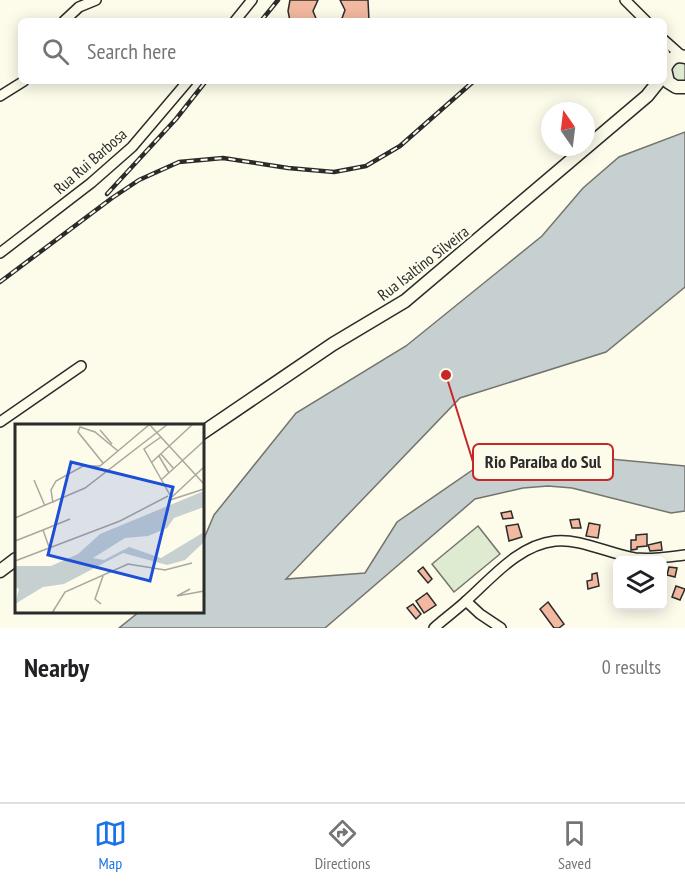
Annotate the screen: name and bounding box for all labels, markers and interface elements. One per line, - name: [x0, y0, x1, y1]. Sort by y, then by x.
- search box: [18, 18, 667, 84]
- icon: search: [39, 35, 72, 68]
- text: Search here: [87, 37, 176, 65]
- north arrow: [541, 102, 595, 156]
- street label: Rua Rui Barbosa: [50, 124, 130, 198]
- street label: Rua Isaltino Silveira: [373, 221, 473, 305]
- inset map: [15, 424, 204, 613]
- callout: Rio Paraíba do Sul: [473, 444, 613, 480]
- text: Rio Paraíba do Sul: [485, 450, 602, 473]
- map controls: [613, 556, 667, 610]
- button: layers: [613, 556, 667, 610]
- text: Nearby: [24, 651, 89, 684]
- text: 0 results: [602, 654, 661, 680]
- tab: Map: [94, 817, 127, 873]
- tab: Directions: [315, 817, 370, 873]
- tab: Saved: [558, 817, 591, 873]

